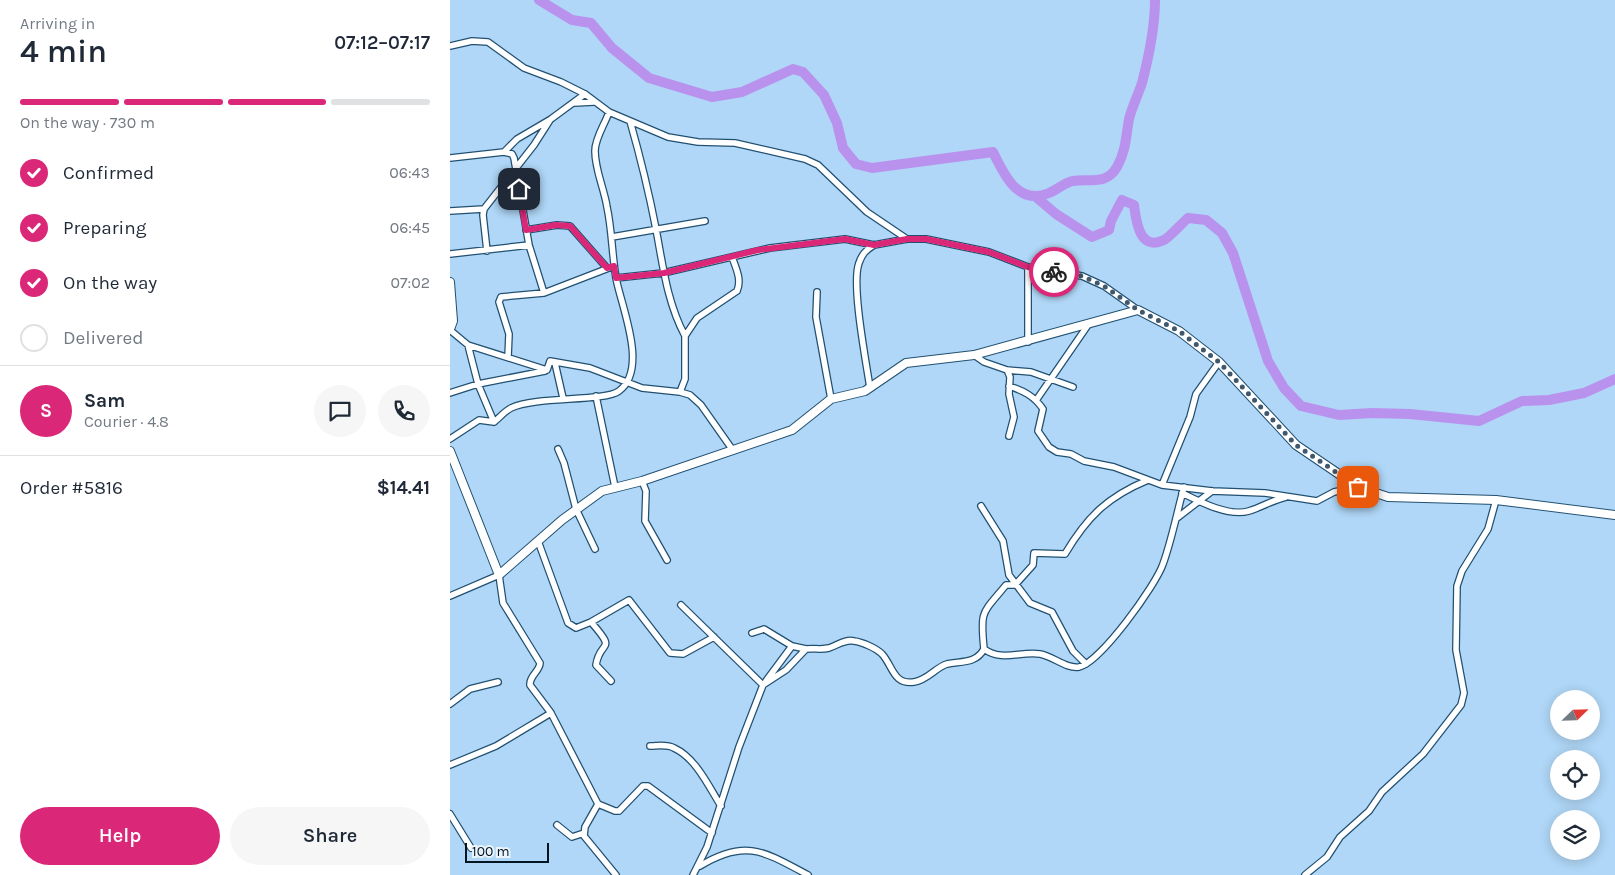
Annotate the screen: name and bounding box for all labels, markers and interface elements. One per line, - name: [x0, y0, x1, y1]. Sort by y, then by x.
- text: Arriving in: [20, 14, 95, 33]
- text: 07:12–07:17: [334, 32, 430, 54]
- text: 4 min: [20, 33, 107, 70]
- text: On the way · 730 m: [20, 113, 155, 132]
- icon: check: [20, 159, 48, 187]
- text: Confirmed: [63, 162, 154, 184]
- text: 06:43: [389, 163, 430, 182]
- pin: [498, 168, 540, 210]
- icon: home: [505, 175, 533, 203]
- icon: check: [20, 214, 48, 242]
- text: Preparing: [63, 217, 146, 239]
- text: 06:45: [390, 218, 430, 237]
- courier: [1029, 247, 1079, 297]
- icon: bike: [1040, 258, 1068, 286]
- icon: check: [20, 269, 48, 297]
- text: On the way: [63, 272, 157, 294]
- text: 07:02: [391, 273, 430, 292]
- text: Delivered: [63, 327, 143, 349]
- button: chat: [314, 385, 366, 437]
- button: phone: [378, 385, 430, 437]
- text: Sam: [84, 390, 125, 412]
- text: S: [40, 400, 52, 422]
- text: Courier · 4.8: [84, 412, 169, 431]
- pin: [1337, 466, 1379, 508]
- icon: bag: [1344, 473, 1372, 501]
- text: Order #5816: [20, 477, 123, 499]
- text: $14.41: [377, 477, 430, 499]
- north arrow: [1550, 690, 1600, 740]
- map controls: [1550, 690, 1600, 860]
- button: locate: [1550, 750, 1600, 800]
- button: Help: [20, 807, 220, 865]
- button: Share: [230, 807, 430, 865]
- button: layers: [1550, 810, 1600, 860]
- scale bar: [465, 840, 549, 863]
- text: 100 m: [472, 843, 510, 860]

